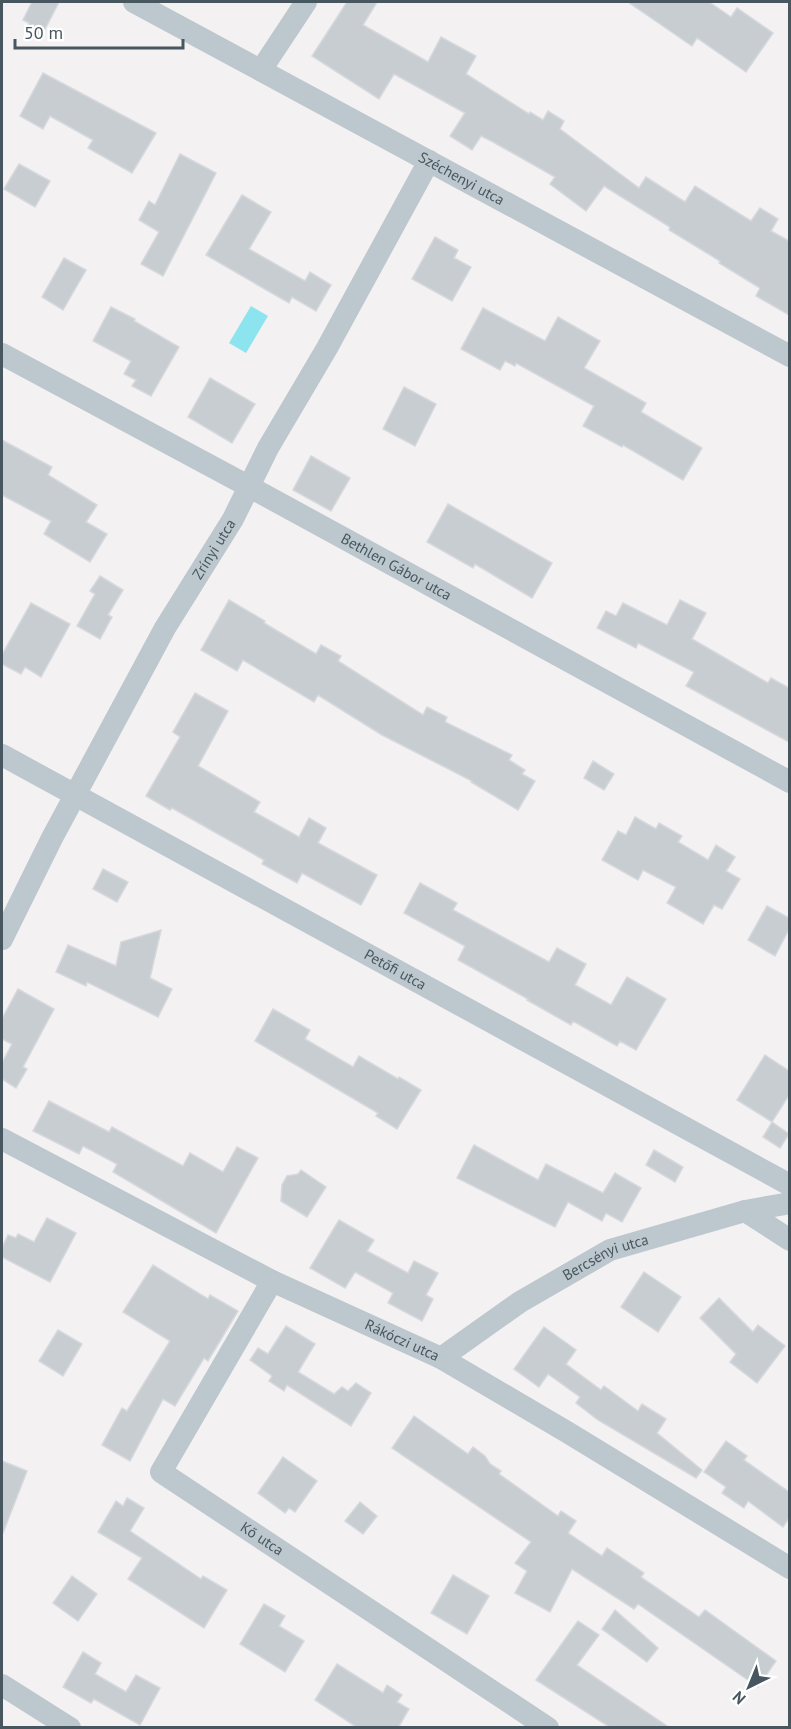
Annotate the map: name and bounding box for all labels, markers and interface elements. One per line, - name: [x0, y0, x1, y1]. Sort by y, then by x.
- scale bar: [15, 12, 183, 50]
- text: 50 m: [24, 21, 63, 44]
- street label: Széchenyi utca: [415, 147, 508, 209]
- street label: Zrínyi utca: [188, 515, 240, 583]
- street label: Bethlen Gábor utca: [338, 529, 455, 604]
- street label: Petőfi utca: [361, 945, 430, 994]
- street label: Bercsényi utca: [559, 1229, 651, 1284]
- street label: Rákóczi utca: [362, 1315, 443, 1365]
- street label: Kő utca: [237, 1517, 287, 1559]
- north arrow: [719, 1657, 779, 1717]
- text: N: [728, 1687, 749, 1709]

